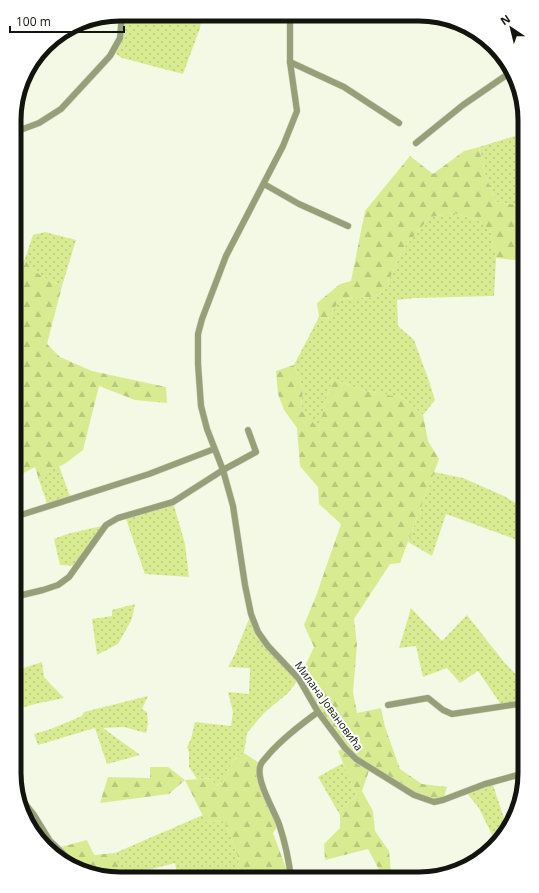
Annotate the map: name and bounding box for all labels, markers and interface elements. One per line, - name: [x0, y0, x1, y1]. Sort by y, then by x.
- scale bar: [10, 8, 124, 34]
- north arrow: [491, 8, 531, 48]
- text: N: [497, 11, 513, 28]
- text: 100 m: [16, 13, 51, 30]
- street label: Милана Јовановића: [292, 658, 367, 753]

